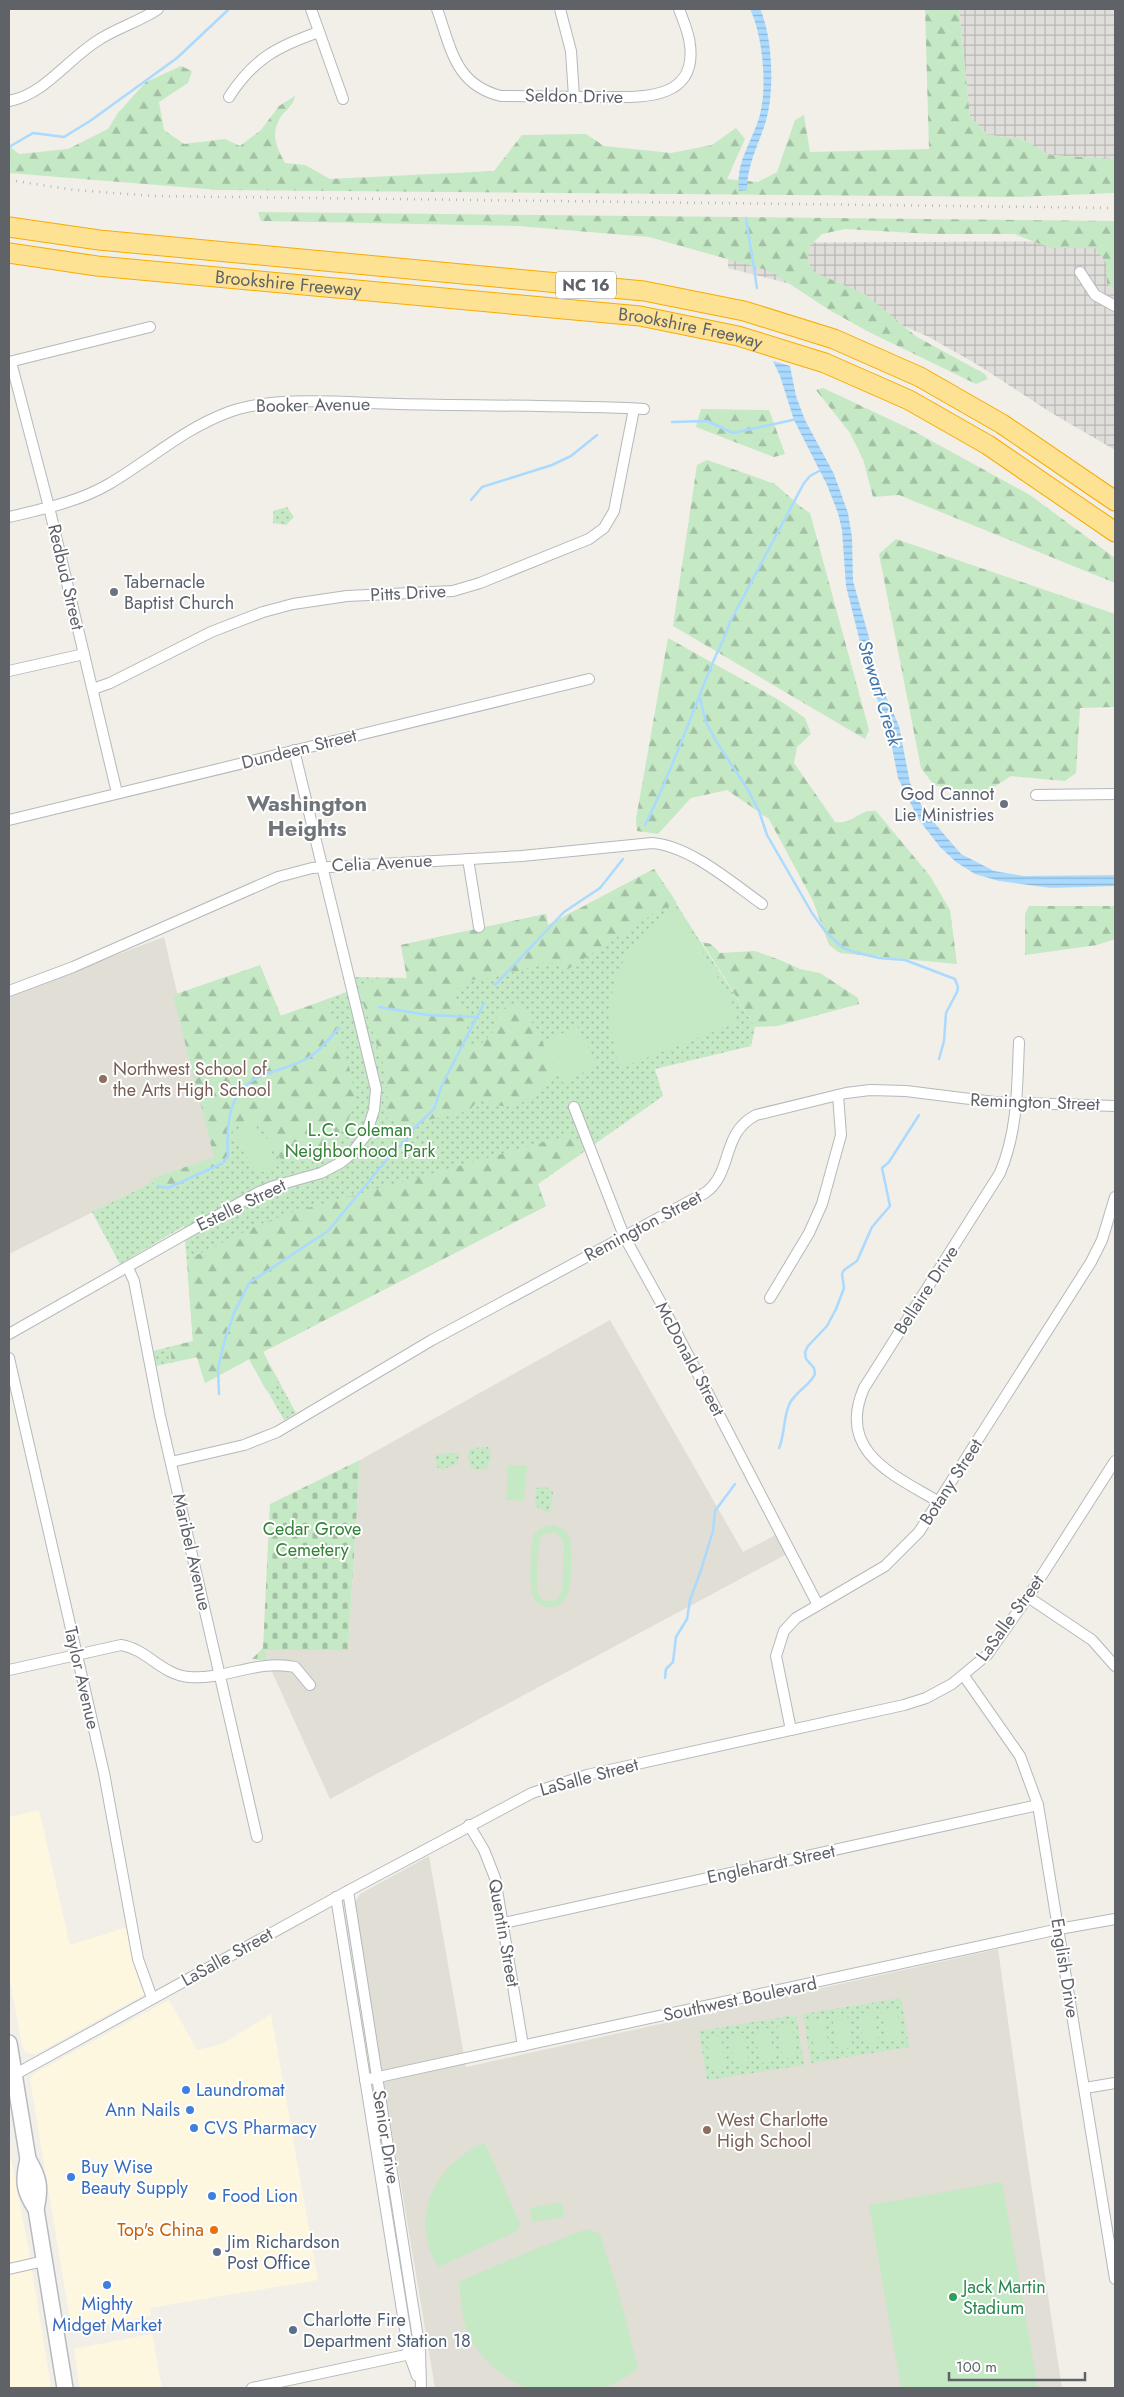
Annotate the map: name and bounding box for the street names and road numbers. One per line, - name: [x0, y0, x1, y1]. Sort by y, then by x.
- street label: Seldon Drive: [525, 82, 623, 110]
- street label: Brookshire Freeway: [214, 264, 363, 303]
- road number: NC 16: [556, 272, 616, 298]
- street label: Brookshire Freeway: [617, 301, 766, 356]
- street label: Booker Avenue: [256, 391, 370, 419]
- street label: Redbud Street: [41, 521, 91, 633]
- street label: Pitts Drive: [369, 578, 447, 608]
- street label: Dundeen Street: [239, 722, 360, 776]
- street label: Celia Avenue: [331, 847, 433, 879]
- street label: Remington Street: [970, 1087, 1101, 1117]
- street label: Estelle Street: [192, 1172, 291, 1238]
- street label: Remington Street: [580, 1184, 707, 1268]
- street label: Bellaire Drive: [887, 1240, 965, 1340]
- street label: McDonald Street: [649, 1297, 731, 1421]
- street label: Botany Street: [913, 1433, 989, 1530]
- street label: Maribel Avenue: [166, 1491, 218, 1613]
- street label: LaSalle Street: [970, 1569, 1051, 1667]
- street label: Taylor Avenue: [58, 1624, 106, 1732]
- street label: LaSalle Street: [537, 1751, 642, 1803]
- street label: Englehardt Street: [705, 1838, 838, 1890]
- street label: Quentin Street: [482, 1877, 526, 1990]
- street label: English Drive: [1044, 1916, 1086, 2020]
- street label: LaSalle Street: [176, 1921, 278, 1993]
- street label: Southwest Boulevard: [661, 1970, 819, 2028]
- street label: Senior Drive: [366, 2088, 406, 2186]

